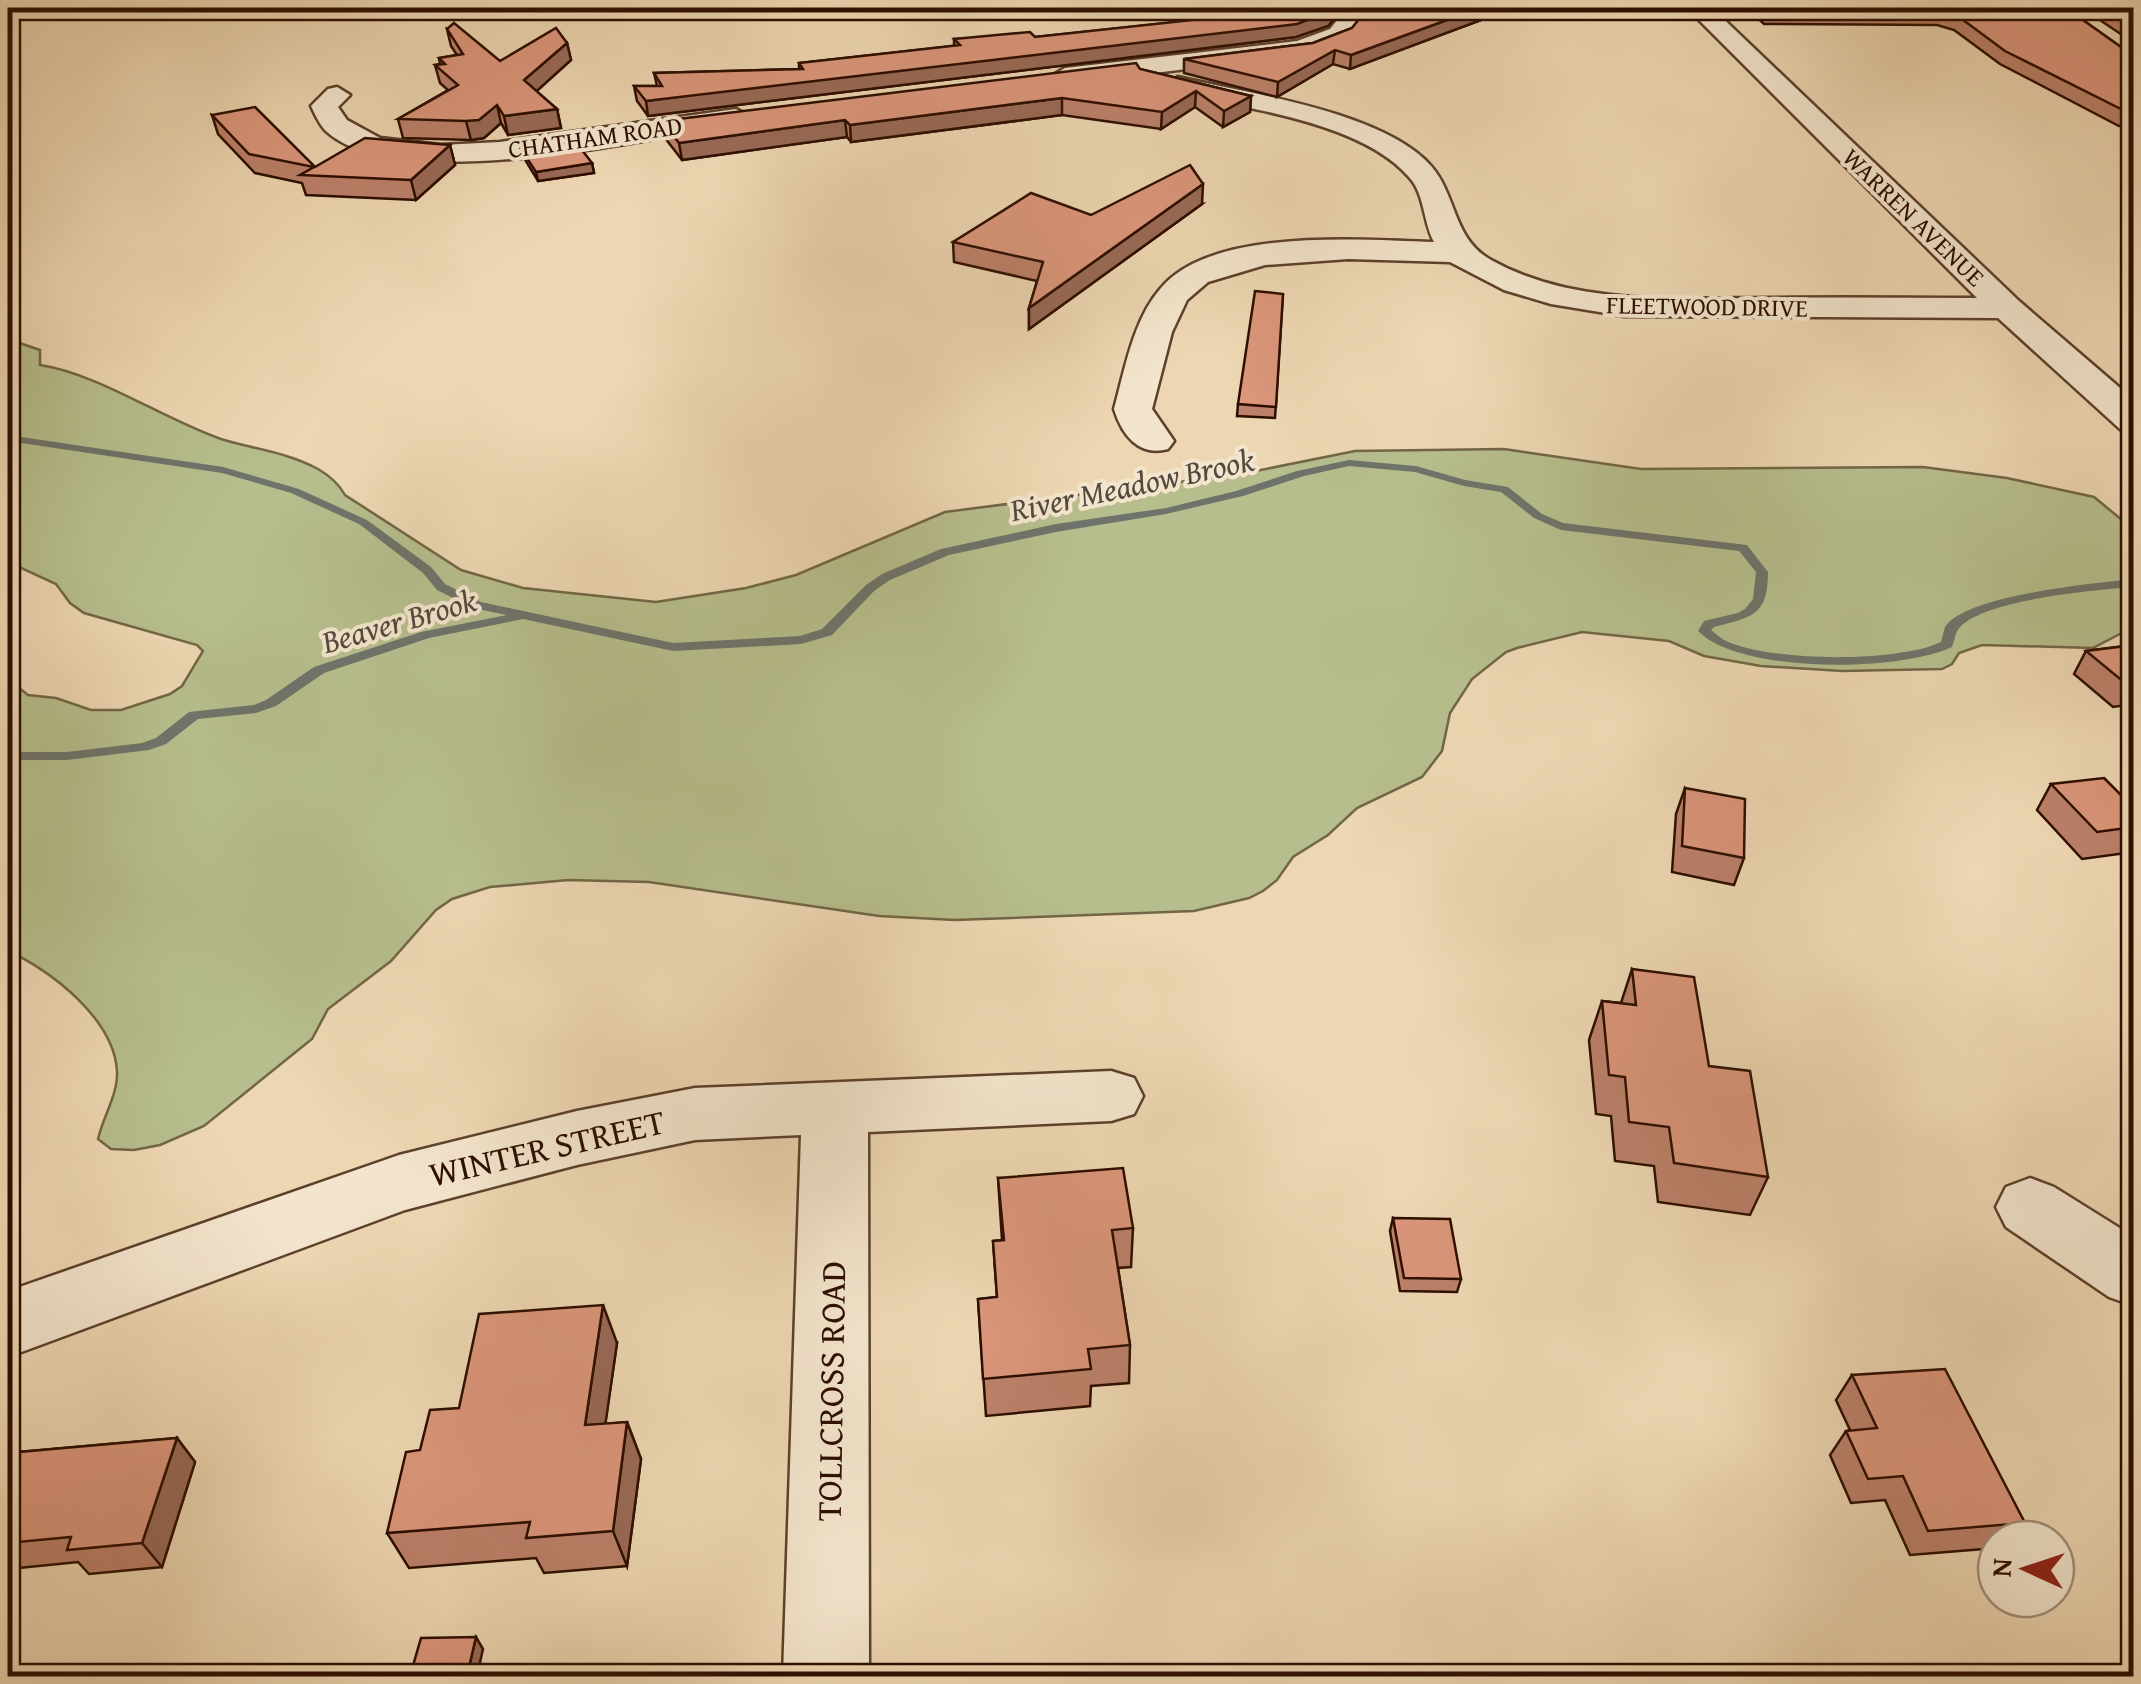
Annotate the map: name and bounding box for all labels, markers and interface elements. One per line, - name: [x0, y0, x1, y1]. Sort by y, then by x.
- street label: CHATHAM ROAD: [506, 107, 684, 167]
- street label: WARREN AVENUE: [1835, 140, 1993, 294]
- street label: FLEETWOOD DRIVE: [1606, 286, 1808, 326]
- water label: River Meadow Brook: [1005, 436, 1259, 534]
- water label: Beaver Brook: [315, 576, 482, 665]
- street label: WINTER STREET: [424, 1096, 670, 1199]
- street label: TOLLCROSS ROAD: [803, 1260, 858, 1522]
- north arrow: [1976, 1519, 2076, 1619]
- text: N: [1980, 1557, 2022, 1578]

